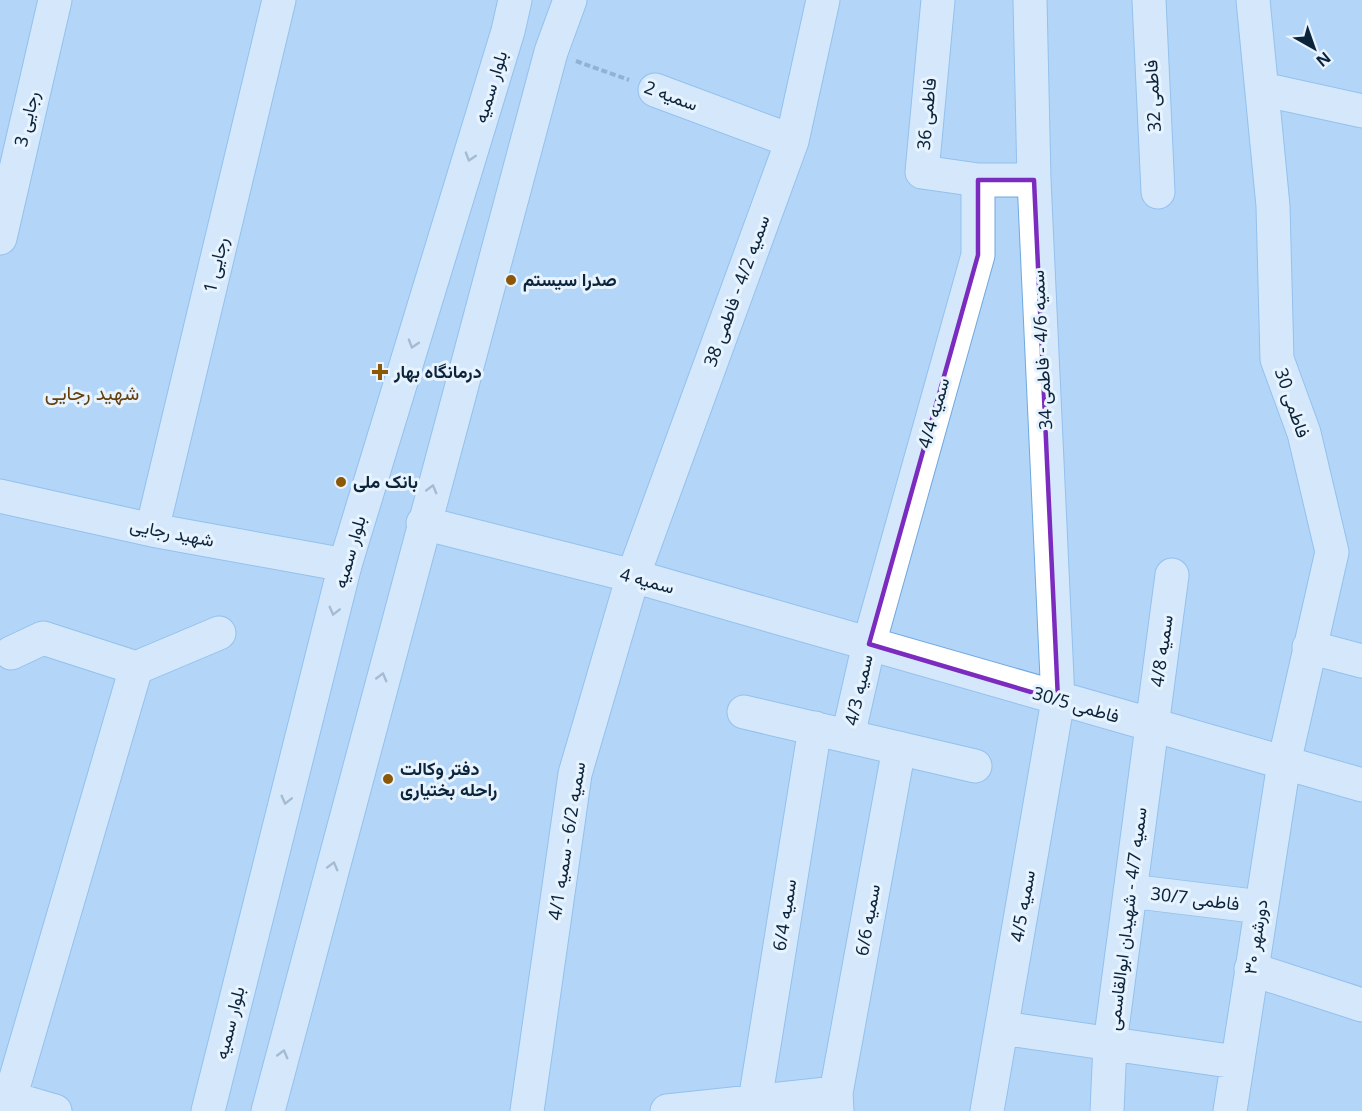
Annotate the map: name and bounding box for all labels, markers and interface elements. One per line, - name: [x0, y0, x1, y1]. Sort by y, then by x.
- north arrow: [1284, 18, 1344, 78]
- text: N: [1312, 47, 1336, 72]
- street label: بلوار سمیه: [468, 48, 512, 126]
- street label: فاطمی 32: [1138, 59, 1166, 133]
- street label: سمیه 2: [641, 74, 701, 116]
- street label: فاطمی 36: [911, 77, 941, 151]
- street label: رجایی 3: [8, 89, 44, 149]
- one-way arrow: [465, 151, 477, 162]
- street label: سمیه 4/2 - فاطمی 38: [697, 212, 775, 370]
- street label: رجایی 1: [197, 235, 233, 295]
- place label: صدرا سیستم: [523, 267, 617, 292]
- street label: سمیه 4/6 - فاطمی 34: [1025, 270, 1057, 430]
- marker: صدرا سیستم: [504, 273, 518, 287]
- one-way arrow: [408, 338, 420, 348]
- place label: درمانگاه بهار: [393, 359, 482, 383]
- marker: درمانگاه بهار: [371, 363, 389, 381]
- street label: فاطمی 30: [1270, 365, 1316, 441]
- street label: سمیه 4/4: [912, 375, 955, 451]
- district label: شهید رجایی: [45, 379, 139, 406]
- place label: بانک ملی: [353, 469, 418, 493]
- marker: بانک ملی: [334, 475, 348, 489]
- one-way arrow: [425, 484, 438, 494]
- street label: شهید رجایی: [128, 512, 216, 552]
- street label: بلوار سمیه: [327, 513, 371, 591]
- street label: سمیه 4: [617, 561, 677, 599]
- one-way arrow: [328, 606, 341, 616]
- street label: سمیه 4/8: [1144, 613, 1178, 688]
- street label: سمیه 4/3: [838, 652, 878, 728]
- one-way arrow: [375, 672, 388, 682]
- street label: فاطمی 30/5: [1030, 680, 1122, 728]
- place label: دفتر وکالت راحله بختیاری: [400, 756, 497, 801]
- street label: سمیه 6/2 - سمیه 4/1: [542, 760, 590, 922]
- marker: دفتر وکالت راحله بختیاری: [381, 772, 395, 786]
- one-way arrow: [280, 795, 293, 805]
- street label: سمیه 4/7 - شهیدان ابوالقاسمی: [1100, 806, 1152, 1032]
- one-way arrow: [325, 861, 338, 871]
- street label: سمیه 4/5: [1004, 868, 1040, 944]
- street label: سمیه 6/4: [767, 877, 802, 952]
- street label: فاطمی 30/7: [1149, 881, 1241, 915]
- street label: سمیه 6/6: [849, 882, 885, 958]
- street label: دورشهر ۳۰: [1237, 898, 1273, 976]
- street label: بلوار سمیه: [208, 984, 250, 1062]
- one-way arrow: [276, 1050, 288, 1060]

